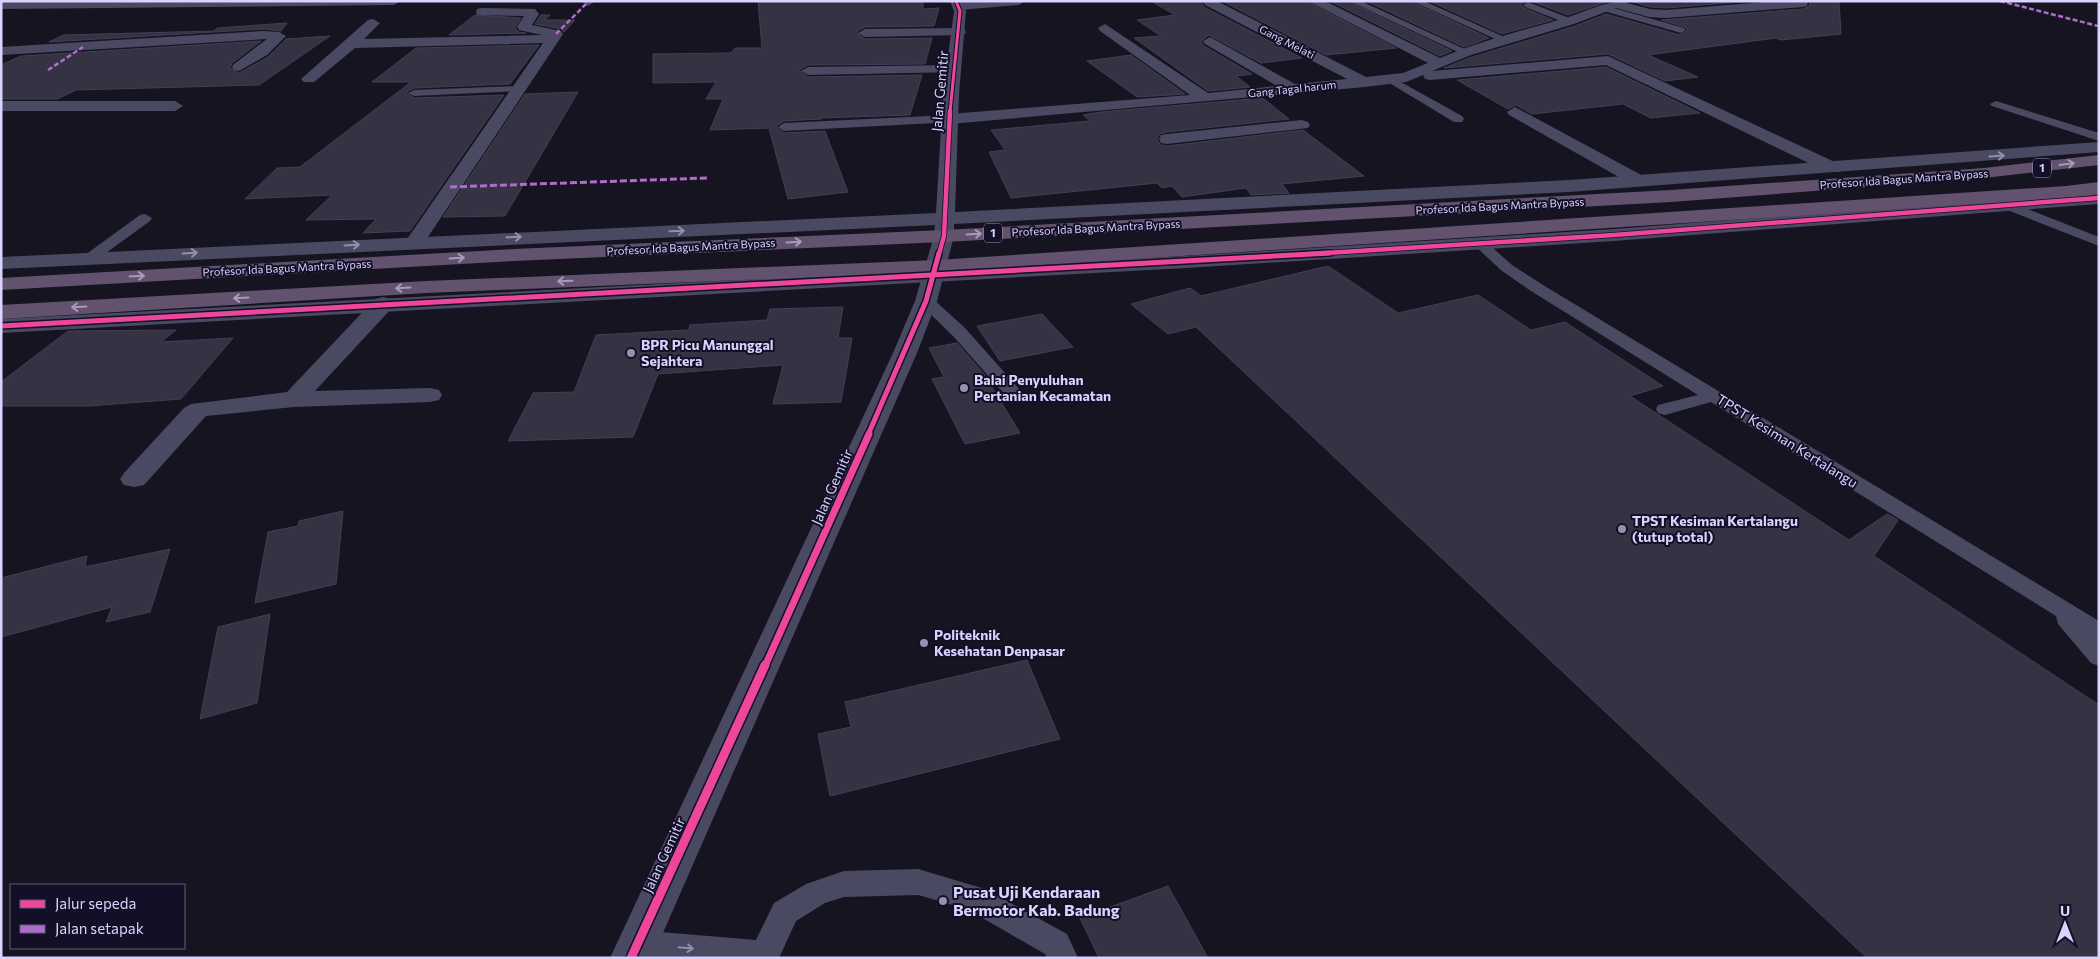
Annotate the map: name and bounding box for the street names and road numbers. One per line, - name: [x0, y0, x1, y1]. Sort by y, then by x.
- street label: Gang Melati: [1257, 22, 1317, 61]
- street label: Jalan Gemitir: [927, 49, 952, 132]
- street label: Gang Tagal harum: [1247, 77, 1337, 100]
- road number: 1: [2033, 158, 2051, 178]
- street label: Profesor Ida Bagus Mantra Bypass: [1819, 166, 1989, 191]
- street label: Profesor Ida Bagus Mantra Bypass: [1415, 195, 1585, 216]
- street label: Profesor Ida Bagus Mantra Bypass: [1011, 217, 1181, 238]
- road number: 1: [984, 224, 1002, 242]
- street label: Profesor Ida Bagus Mantra Bypass: [606, 236, 776, 257]
- street label: Profesor Ida Bagus Mantra Bypass: [202, 257, 372, 278]
- street label: TPST Kesiman Kertalangu: [1714, 390, 1861, 491]
- street label: Jalan Gemitir: [807, 446, 856, 527]
- street label: Jalan Gemitir: [639, 814, 689, 895]

